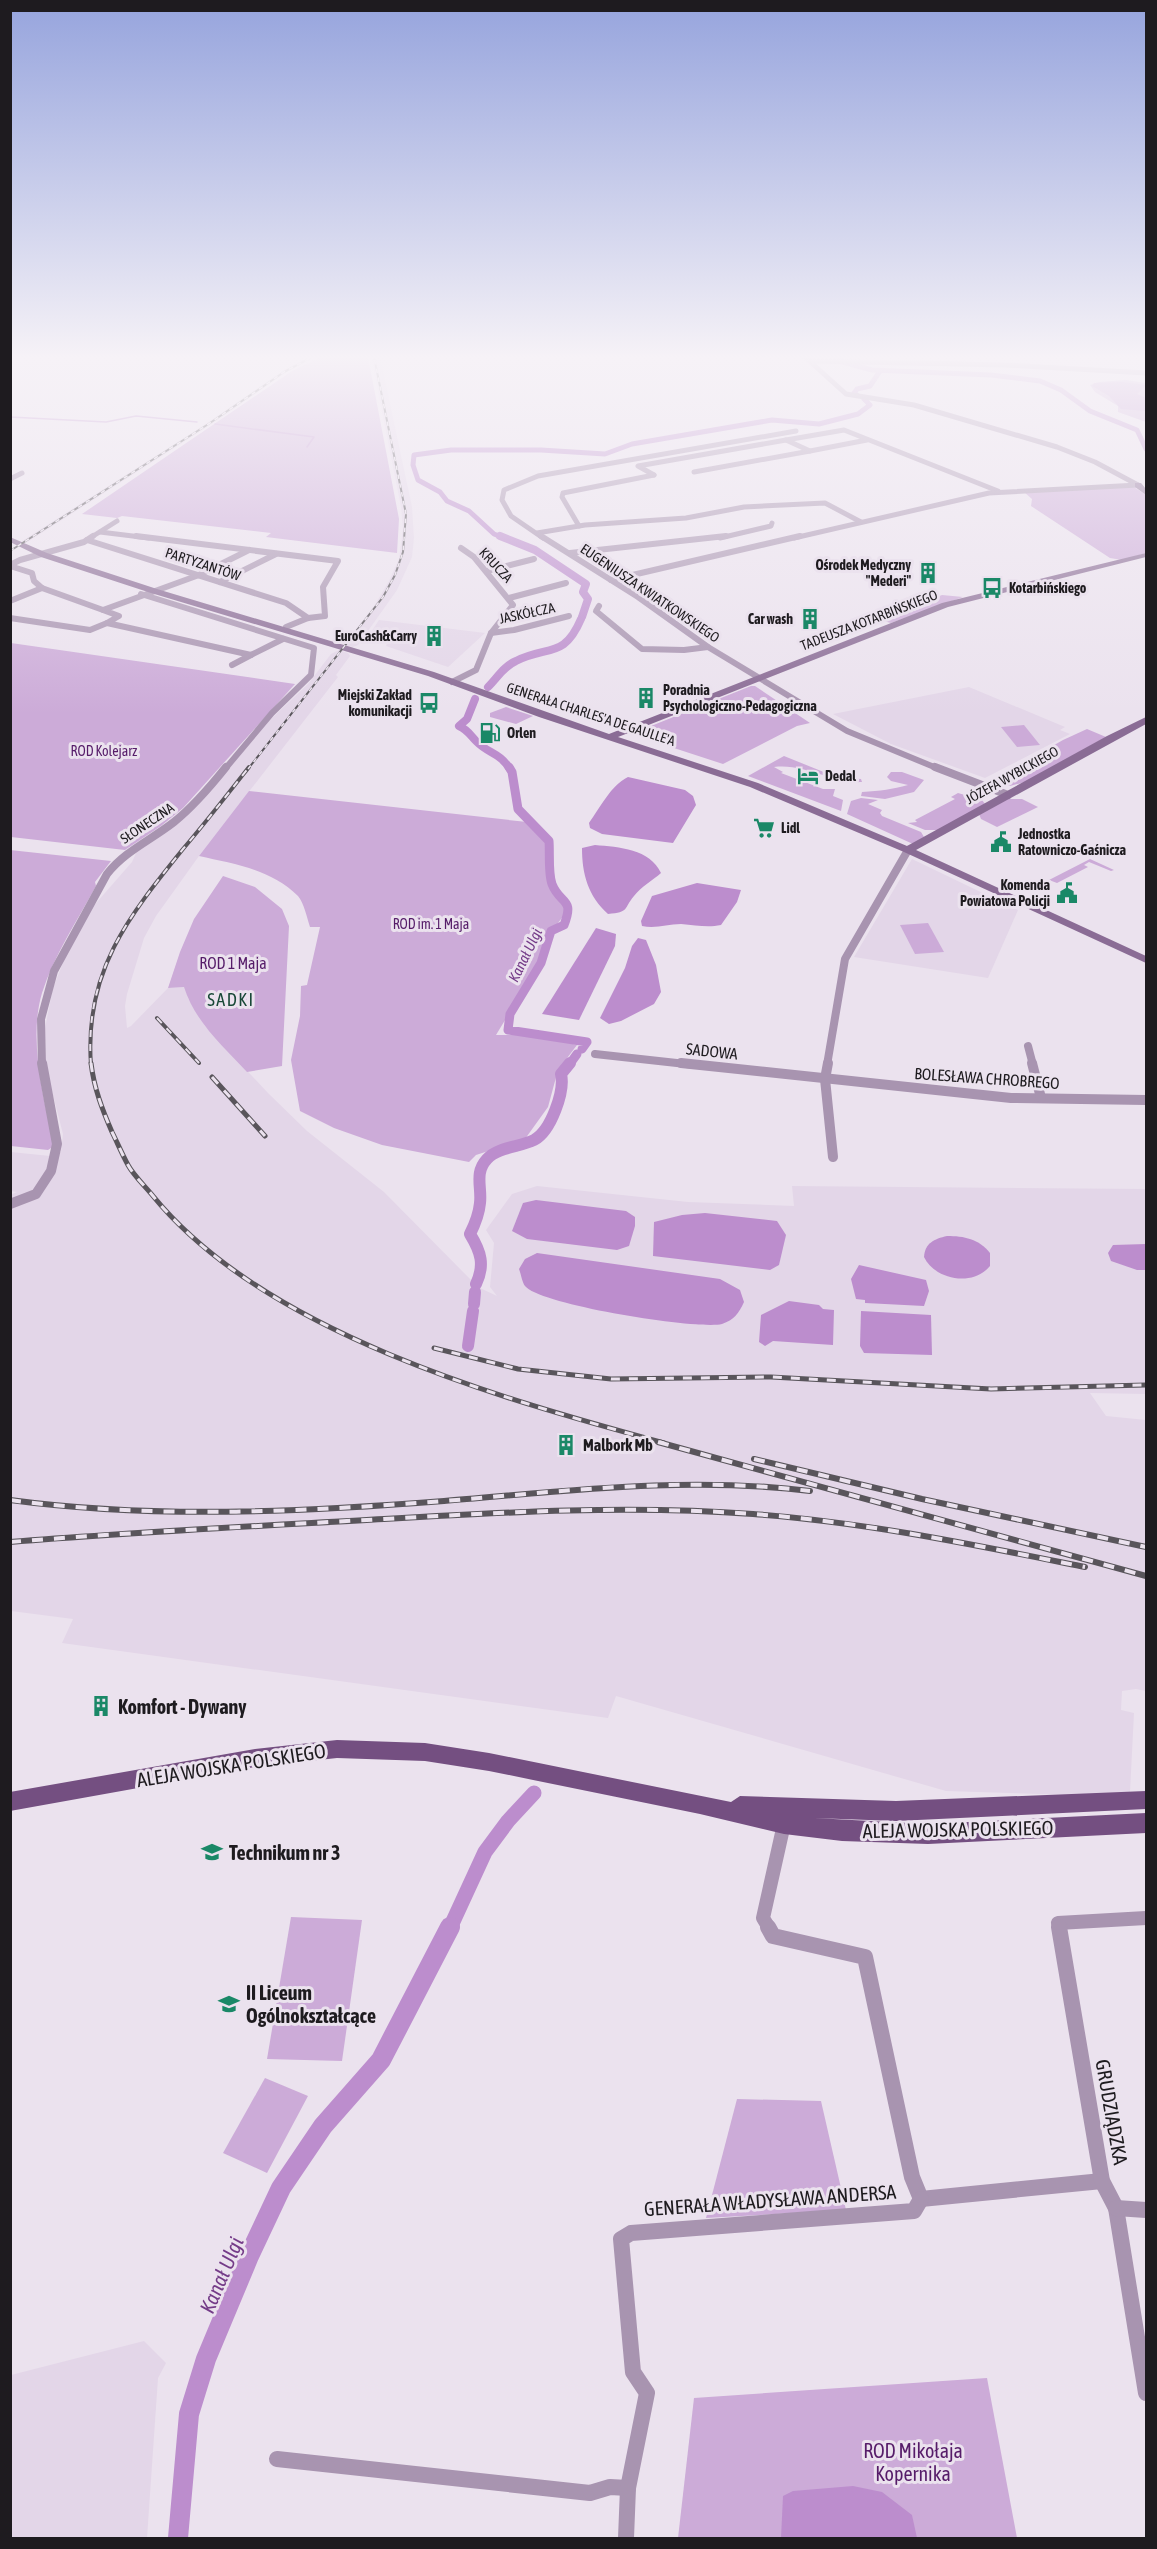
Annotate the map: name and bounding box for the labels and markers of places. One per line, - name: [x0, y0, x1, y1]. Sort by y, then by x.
- place label: Ośrodek Medyczny "Mederi": [815, 557, 911, 589]
- building icon: Ośrodek Medyczny "Mederi": [916, 561, 940, 585]
- bus stop icon: Kotarbińskiego: [980, 576, 1004, 600]
- place label: Kotarbińskiego: [1009, 580, 1087, 596]
- building icon: Car wash: [798, 607, 822, 631]
- place label: Car wash: [748, 611, 793, 627]
- building icon: EuroCash&Carry: [422, 624, 446, 648]
- place label: EuroCash&Carry: [335, 628, 417, 644]
- place label: Poradnia Psychologiczno-Pedagogiczna: [663, 682, 817, 714]
- building icon: Poradnia Psychologiczno-Pedagogiczna: [634, 686, 658, 710]
- place label: Miejski Zakład komunikacji: [338, 687, 412, 719]
- bus stop icon: Miejski Zakład komunikacji: [417, 691, 441, 715]
- fuel station icon: Orlen: [478, 721, 502, 745]
- place label: Orlen: [507, 725, 536, 741]
- hotel icon: Dedal: [796, 764, 820, 788]
- place label: Dedal: [825, 768, 856, 784]
- supermarket icon: Lidl: [752, 816, 776, 840]
- place label: Lidl: [781, 820, 800, 836]
- place label: Jednostka Ratowniczo-Gaśnicza: [1017, 826, 1126, 858]
- public building icon: Jednostka Ratowniczo-Gaśnicza: [989, 830, 1013, 854]
- place label: Komenda Powiatowa Policji: [960, 877, 1050, 909]
- public building icon: Komenda Powiatowa Policji: [1055, 881, 1079, 905]
- building icon: Malbork Mb: [554, 1433, 578, 1457]
- place label: Malbork Mb: [583, 1436, 653, 1454]
- building icon: Komfort - Dywany: [89, 1694, 113, 1718]
- place label: Komfort - Dywany: [118, 1695, 247, 1718]
- school or university icon: Technikum nr 3: [200, 1840, 224, 1864]
- place label: Technikum nr 3: [229, 1841, 340, 1864]
- place label: II Liceum Ogólnokształcące: [246, 1981, 376, 2027]
- school or university icon: II Liceum Ogólnokształcące: [217, 1992, 241, 2016]

